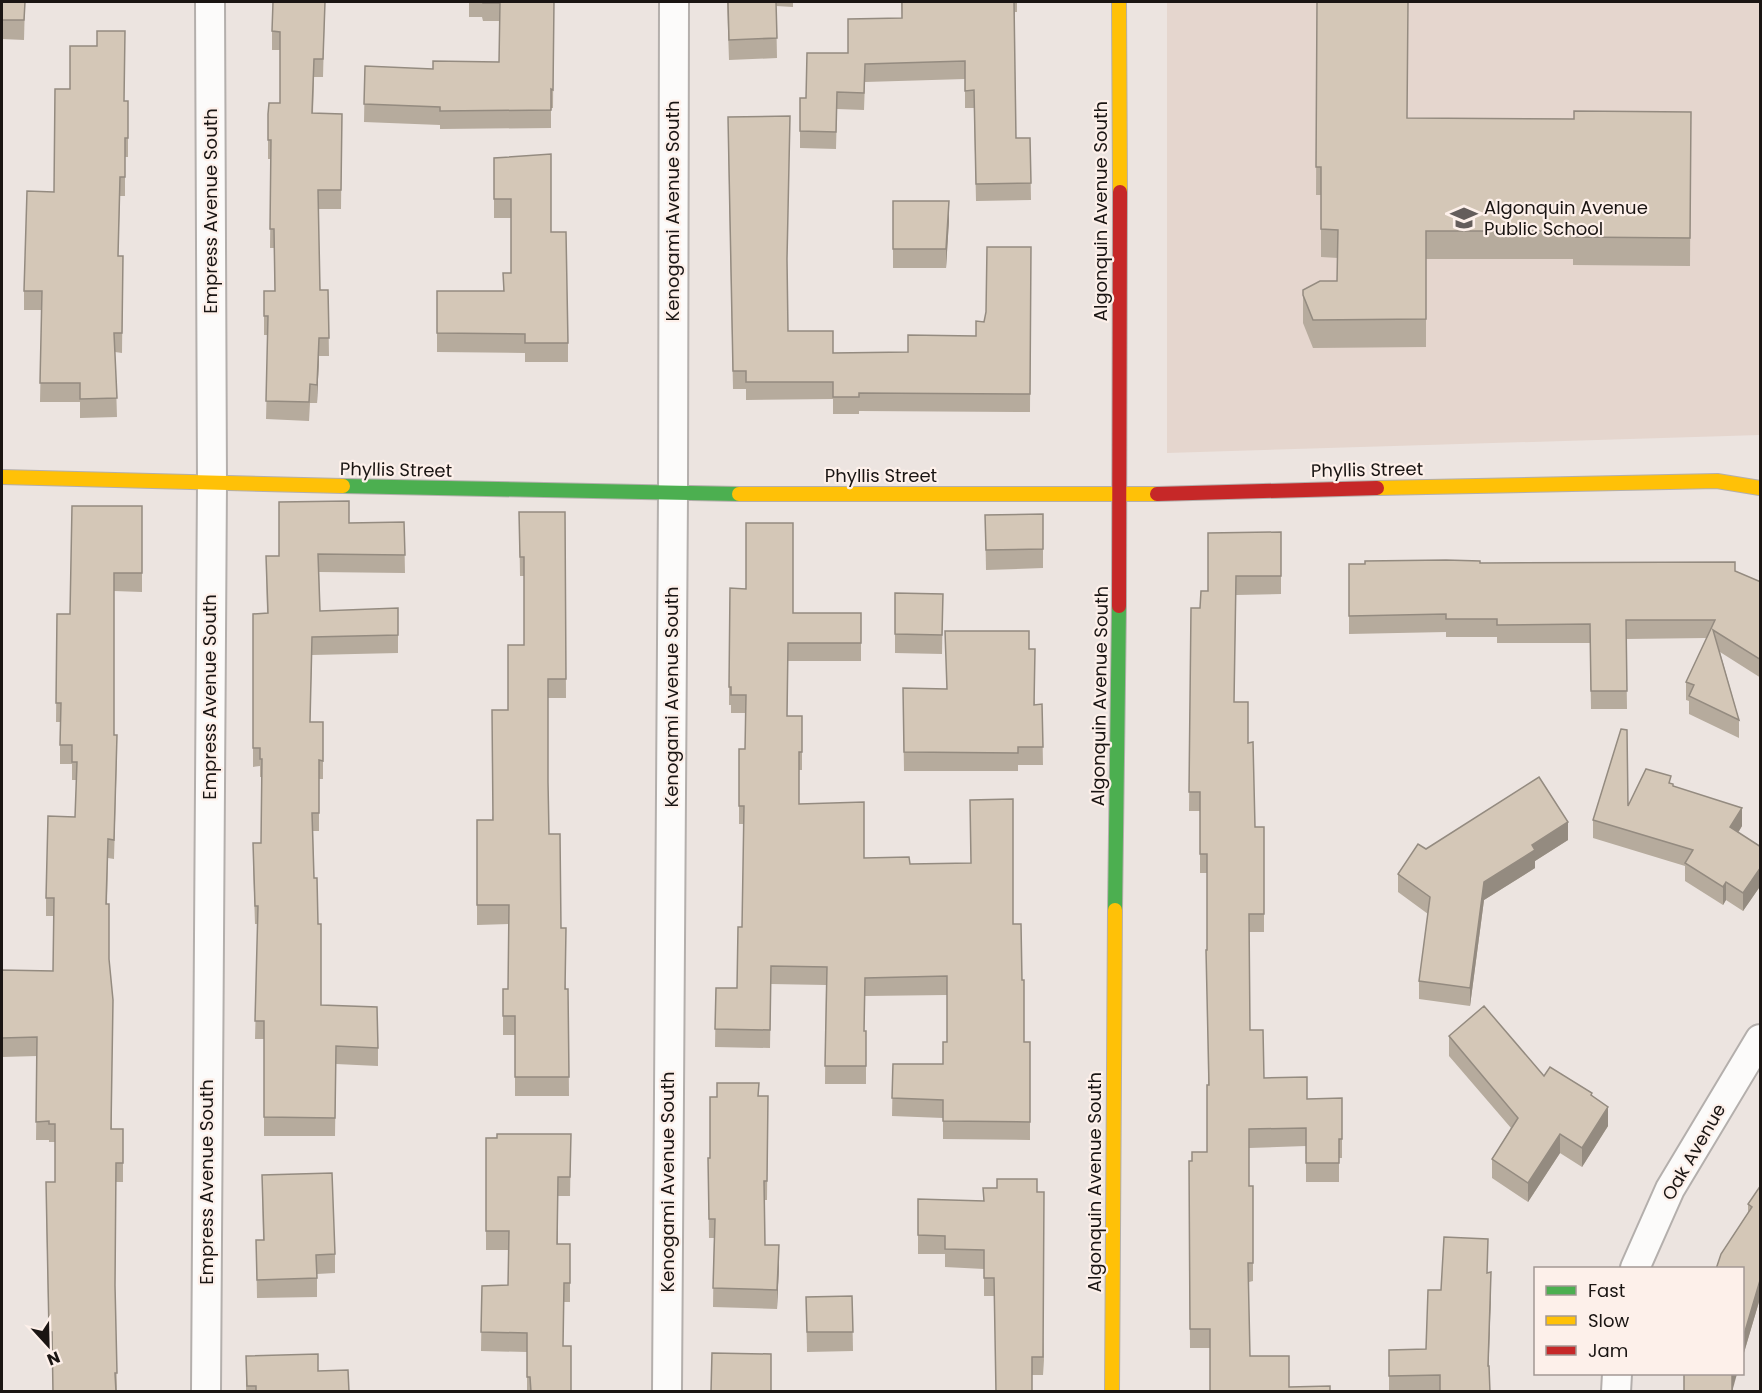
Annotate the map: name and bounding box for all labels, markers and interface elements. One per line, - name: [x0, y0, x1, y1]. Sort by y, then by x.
- street label: Kenogami Avenue South: [660, 100, 685, 322]
- street label: Algonquin Avenue South: [1088, 101, 1113, 321]
- street label: Empress Avenue South: [198, 108, 223, 314]
- place label: Algonquin Avenue Public School: [1484, 195, 1648, 241]
- school or university icon: Algonquin Avenue Public School: [1449, 203, 1479, 233]
- street label: Phyllis Street: [340, 456, 452, 483]
- street label: Phyllis Street: [1311, 456, 1423, 483]
- street label: Phyllis Street: [825, 463, 937, 488]
- street label: Kenogami Avenue South: [659, 586, 684, 808]
- street label: Algonquin Avenue South: [1085, 586, 1114, 806]
- street label: Empress Avenue South: [197, 594, 222, 800]
- street label: Kenogami Avenue South: [655, 1071, 680, 1293]
- street label: Algonquin Avenue South: [1082, 1072, 1107, 1292]
- street label: Empress Avenue South: [194, 1079, 219, 1285]
- street label: Oak Avenue: [1656, 1099, 1731, 1205]
- legend: [1534, 1267, 1744, 1375]
- text: Fast: [1588, 1278, 1625, 1303]
- text: Slow: [1588, 1308, 1630, 1333]
- north arrow: [18, 1315, 78, 1375]
- text: Jam: [1588, 1338, 1628, 1363]
- text: N: [44, 1346, 63, 1371]

